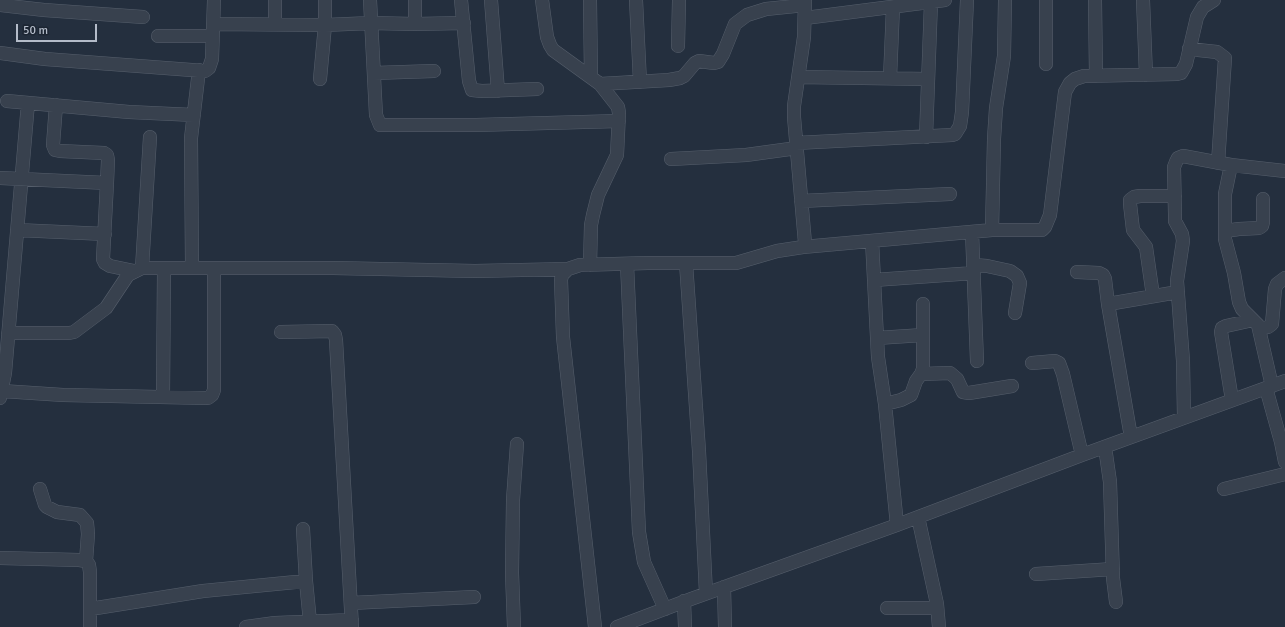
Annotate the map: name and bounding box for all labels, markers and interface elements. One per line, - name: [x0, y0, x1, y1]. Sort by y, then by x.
- scale bar: [18, 16, 99, 42]
- text: 50 m: [23, 23, 48, 38]

